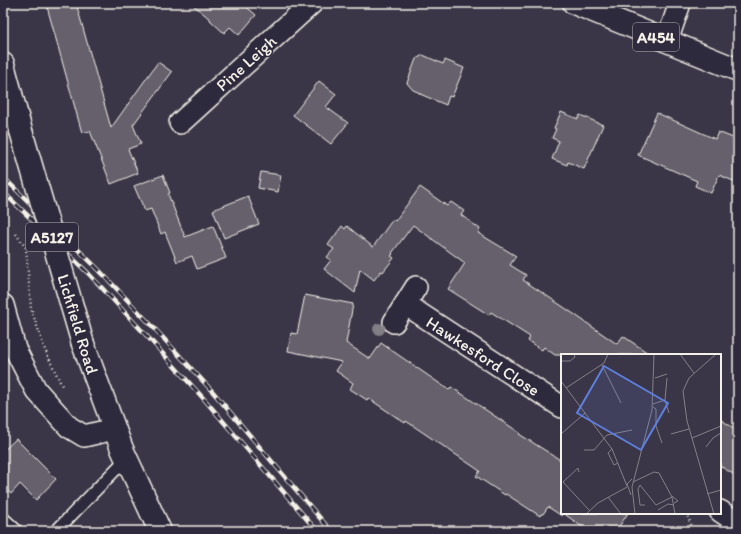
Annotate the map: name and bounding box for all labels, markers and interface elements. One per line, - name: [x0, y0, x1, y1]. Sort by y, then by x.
- road number: A454: [633, 23, 679, 51]
- street label: Pine Leigh: [212, 31, 280, 95]
- road number: A5127: [26, 223, 78, 251]
- street label: Lichfield Road: [53, 272, 103, 376]
- street label: Hawkesford Close: [423, 312, 543, 400]
- inset map: [561, 354, 721, 514]

